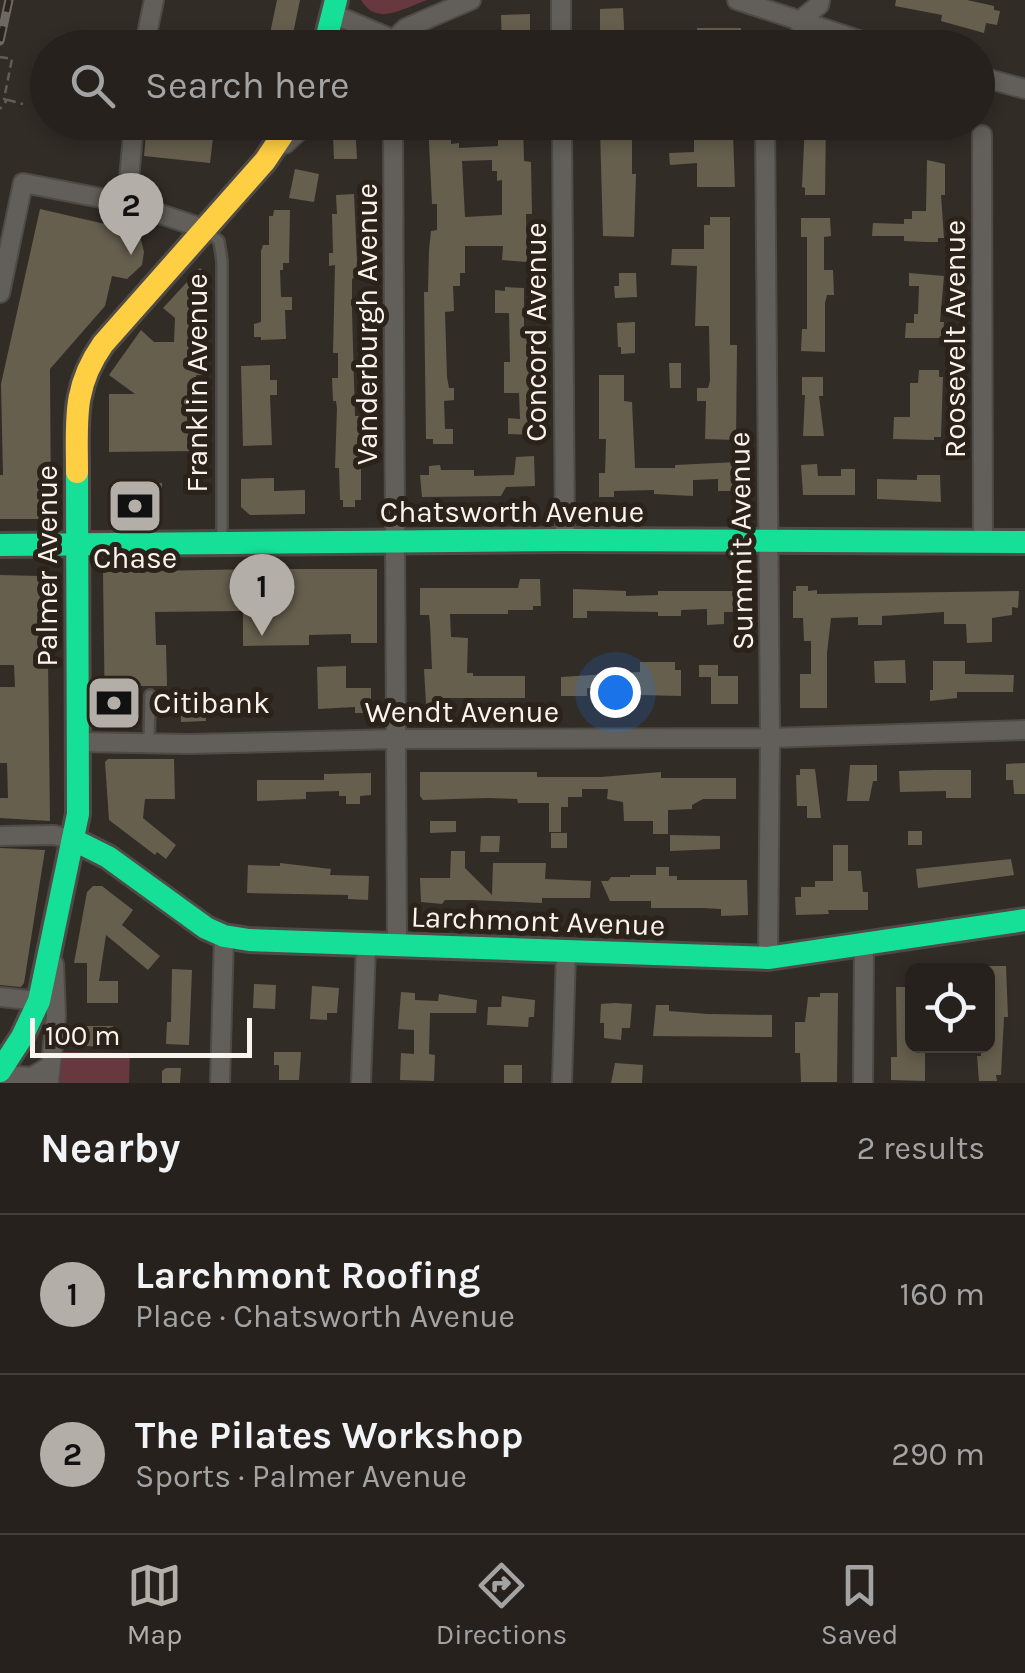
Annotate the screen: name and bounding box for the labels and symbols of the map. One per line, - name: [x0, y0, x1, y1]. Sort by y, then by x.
- pin: 2: [98, 172, 164, 255]
- street label: Vanderburgh Avenue: [349, 183, 385, 465]
- street label: Roosevelt Avenue: [937, 220, 973, 458]
- street label: Concord Avenue: [518, 222, 554, 442]
- street label: Franklin Avenue: [179, 273, 215, 493]
- street label: Summit Avenue: [721, 431, 761, 651]
- street label: Palmer Avenue: [29, 465, 65, 667]
- bank icon: Chase: [105, 476, 165, 536]
- street label: Chatsworth Avenue: [380, 494, 644, 530]
- place label: Chase: [93, 540, 177, 576]
- pin: 1: [230, 554, 294, 636]
- your location: [590, 667, 641, 718]
- bank icon: Citibank: [84, 673, 144, 733]
- place label: Citibank: [153, 685, 270, 721]
- street label: Wendt Avenue: [365, 694, 559, 730]
- street label: Larchmont Avenue: [410, 899, 666, 943]
- scale bar: [30, 1013, 252, 1058]

